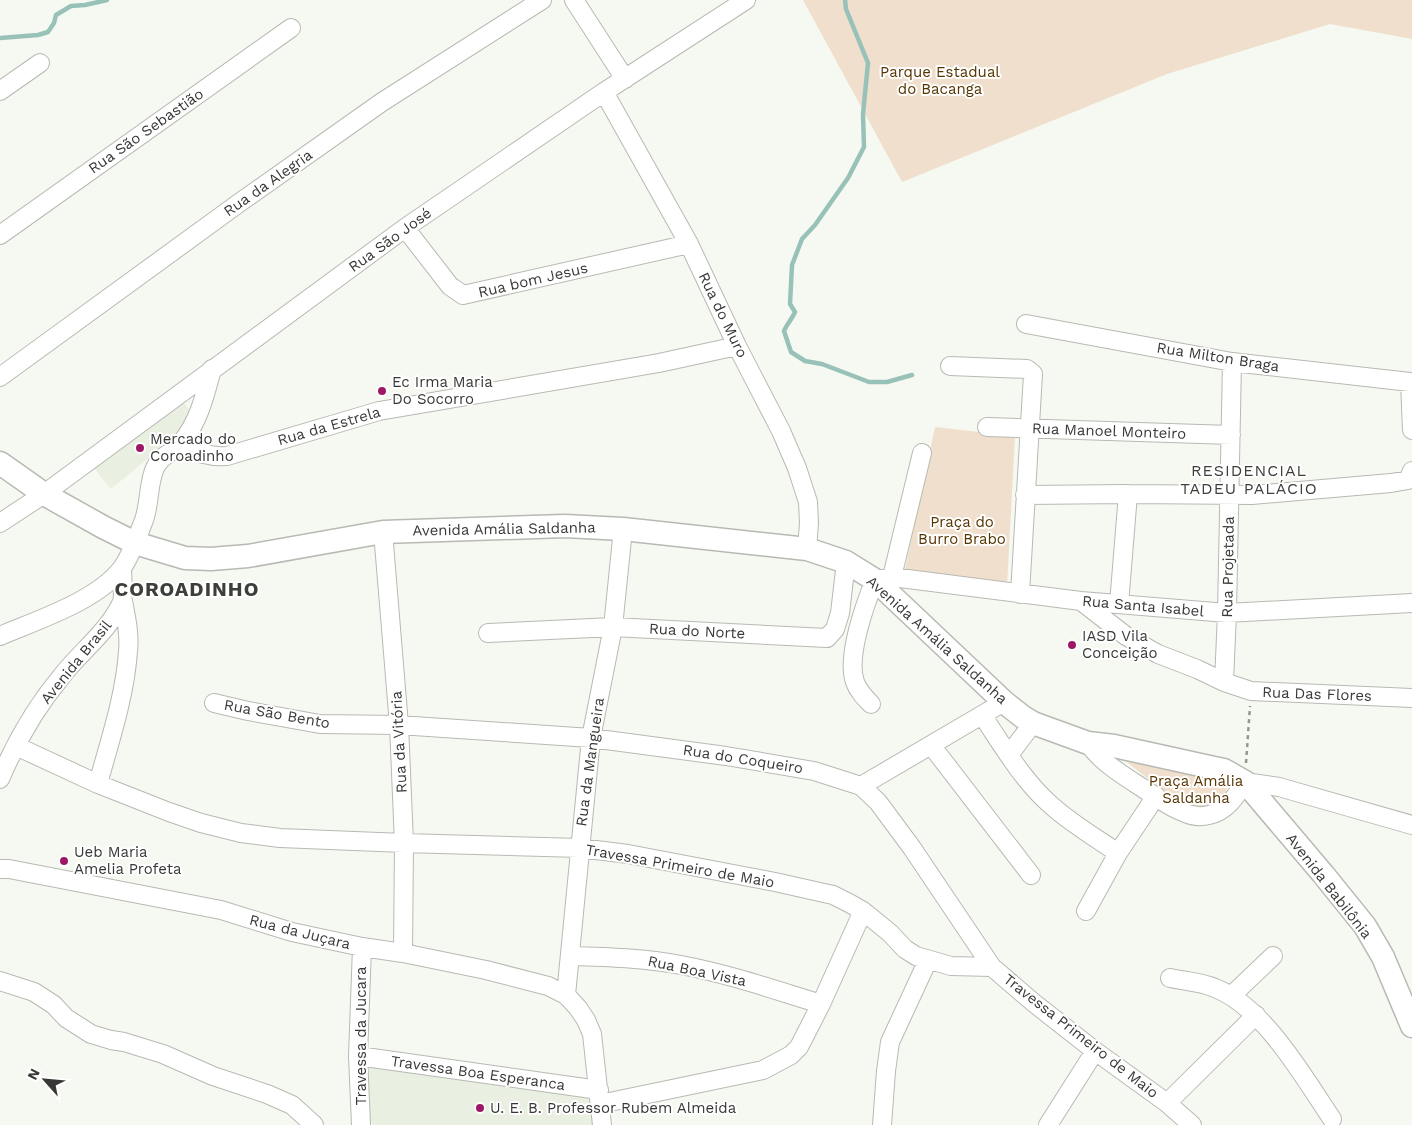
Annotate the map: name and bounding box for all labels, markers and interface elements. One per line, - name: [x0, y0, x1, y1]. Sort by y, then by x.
- park label: Parque Estadual do Bacanga: [880, 63, 1000, 98]
- street label: Rua São Sebastião: [85, 85, 207, 177]
- street label: Rua da Alegria: [220, 145, 316, 220]
- street label: Rua São José: [345, 204, 435, 276]
- street label: Rua bom Jesus: [476, 259, 590, 301]
- street label: Rua do Muro: [695, 269, 751, 361]
- street label: Rua Milton Braga: [1155, 338, 1281, 376]
- place label: Ec Irma Maria Do Socorro: [392, 373, 493, 408]
- marker: Ec Irma Maria Do Socorro: [376, 385, 388, 397]
- street label: Rua da Estrela: [275, 403, 383, 449]
- street label: Rua Manoel Monteiro: [1032, 419, 1186, 443]
- place label: Mercado do Coroadinho: [150, 430, 236, 465]
- marker: Mercado do Coroadinho: [134, 442, 146, 454]
- district label: RESIDENCIAL TADEU PALÁCIO: [1180, 461, 1318, 498]
- park label: Praça do Burro Brabo: [918, 513, 1006, 548]
- street label: Rua Projetada: [1218, 516, 1238, 618]
- street label: Avenida Amália Saldanha: [412, 518, 596, 540]
- street label: Avenida Amália Saldanha: [863, 572, 1011, 708]
- district label: COROADINHO: [115, 577, 259, 601]
- street label: Rua Santa Isabel: [1081, 592, 1205, 620]
- street label: Avenida Brasil: [37, 616, 115, 707]
- street label: Rua do Norte: [648, 619, 746, 643]
- place label: IASD Vila Conceição: [1082, 627, 1158, 662]
- marker: IASD Vila Conceição: [1066, 639, 1078, 651]
- street label: Rua Das Flores: [1262, 683, 1372, 705]
- street label: Rua da Vitória: [387, 690, 411, 793]
- street label: Rua São Bento: [223, 696, 331, 732]
- street label: Rua da Mangueira: [572, 696, 608, 828]
- street label: Rua do Coqueiro: [682, 741, 804, 777]
- park label: Praça Amália Saldanha: [1149, 772, 1244, 807]
- street label: Avenida Babilônia: [1282, 830, 1376, 943]
- street label: Travessa Primeiro de Maio: [584, 841, 776, 891]
- place label: Ueb Maria Amelia Profeta: [74, 843, 182, 878]
- marker: Ueb Maria Amelia Profeta: [58, 855, 70, 867]
- street label: Rua da Juçara: [248, 911, 353, 953]
- street label: Rua Boa Vista: [646, 952, 748, 990]
- street label: Travessa da Jucara: [352, 966, 370, 1105]
- street label: Travessa Primeiro de Maio: [1000, 970, 1162, 1102]
- street label: Travessa Boa Esperanca: [390, 1052, 567, 1094]
- north arrow: [20, 1055, 70, 1105]
- text: N: [24, 1066, 43, 1082]
- place label: U. E. B. Professor Rubem Almeida: [490, 1099, 737, 1117]
- marker: U. E. B. Professor Rubem Almeida: [474, 1102, 486, 1114]

